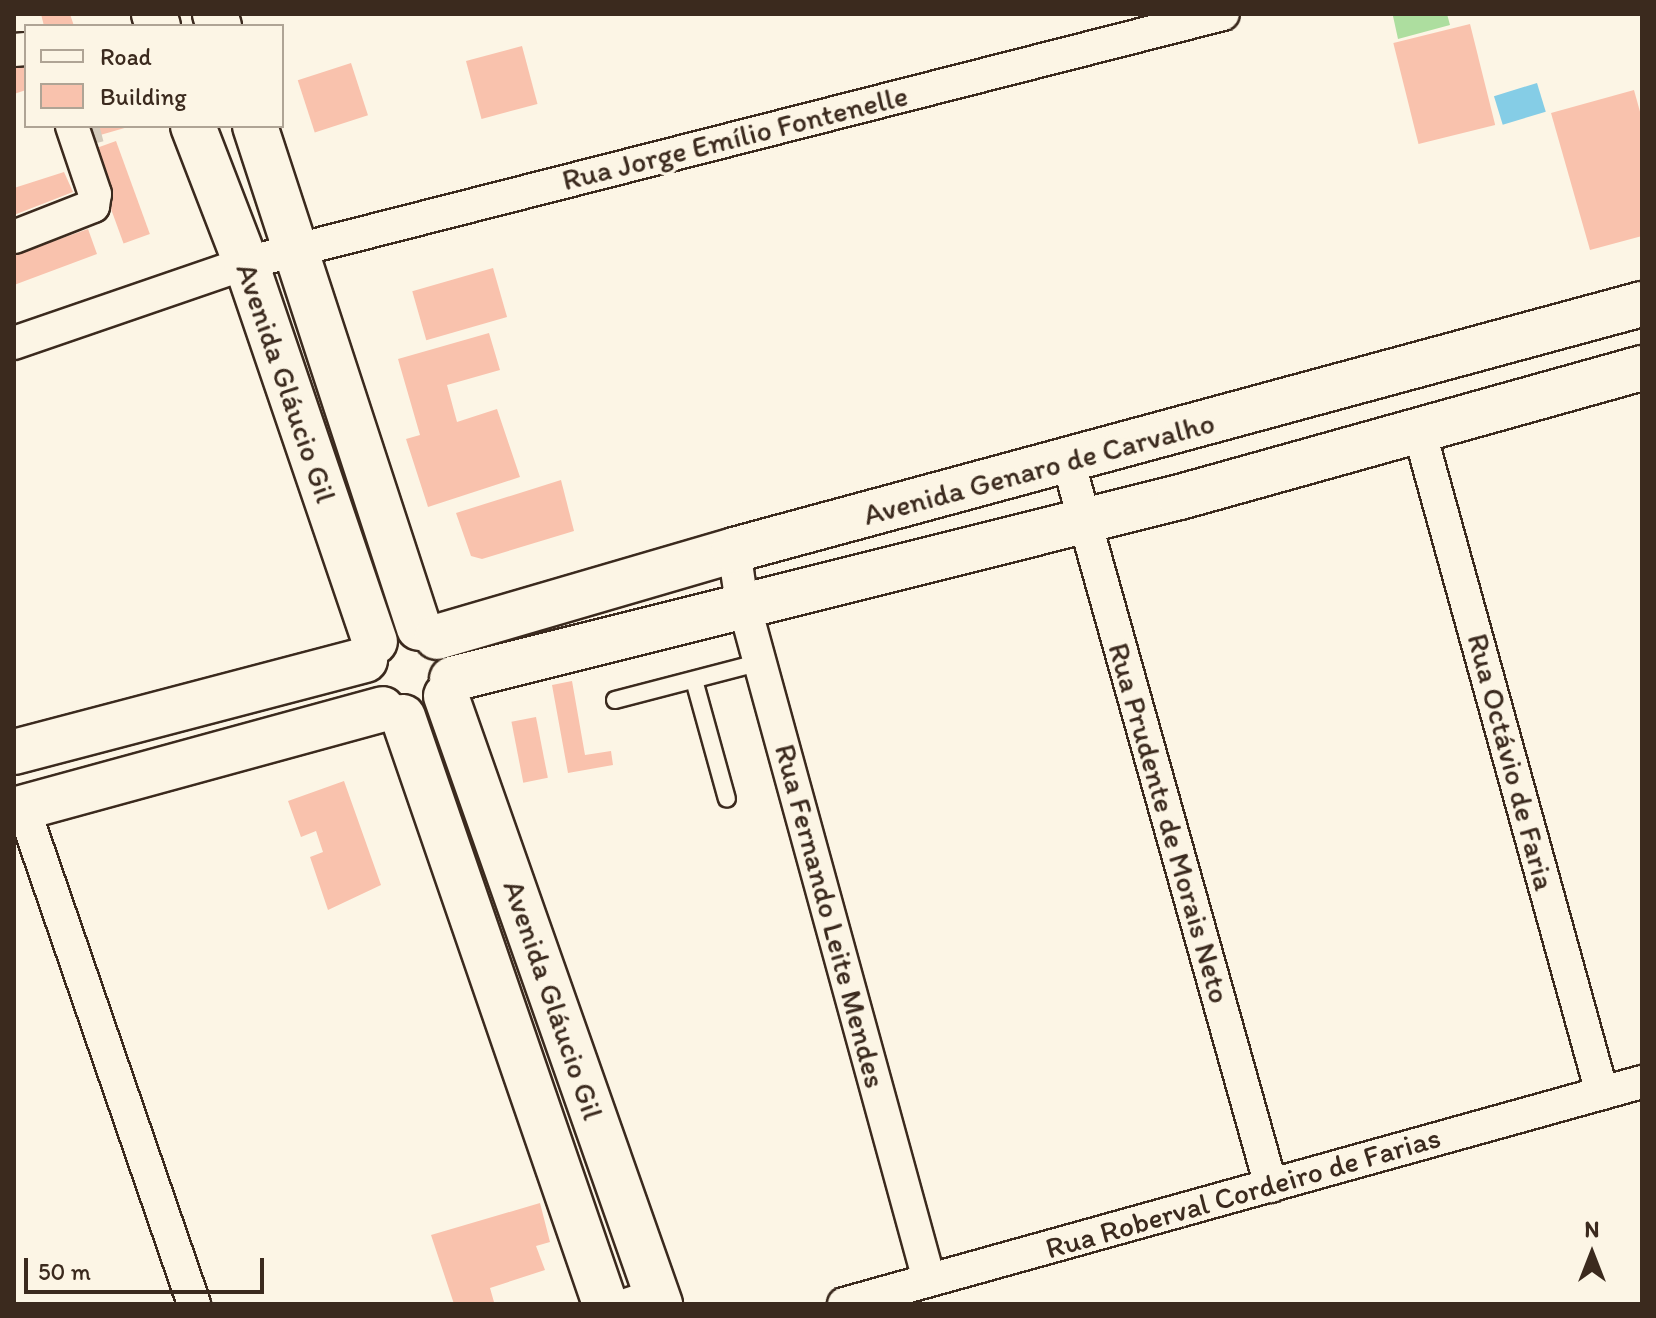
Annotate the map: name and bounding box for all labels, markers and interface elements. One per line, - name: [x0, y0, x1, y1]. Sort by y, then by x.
- legend: [24, 24, 284, 128]
- text: Road: [100, 42, 152, 71]
- street label: Rua Jorge Emílio Fontenelle: [558, 77, 912, 199]
- text: Building: [100, 82, 187, 111]
- street label: Avenida Gláucio Gil: [228, 259, 344, 507]
- street label: Avenida Genaro de Carvalho: [859, 405, 1219, 533]
- street label: Rua Octávio de Faria: [1459, 629, 1563, 895]
- street label: Rua Prudente de Morais Neto: [1100, 639, 1238, 1007]
- street label: Rua Fernando Leite Mendes: [767, 742, 893, 1090]
- street label: Avenida Gláucio Gil: [495, 876, 611, 1124]
- street label: Rua Roberval Cordeiro de Farias: [1041, 1119, 1445, 1267]
- north arrow: [1552, 1214, 1632, 1294]
- text: N: [1585, 1216, 1599, 1243]
- scale bar: [28, 1242, 268, 1292]
- text: 50 m: [38, 1257, 91, 1286]

